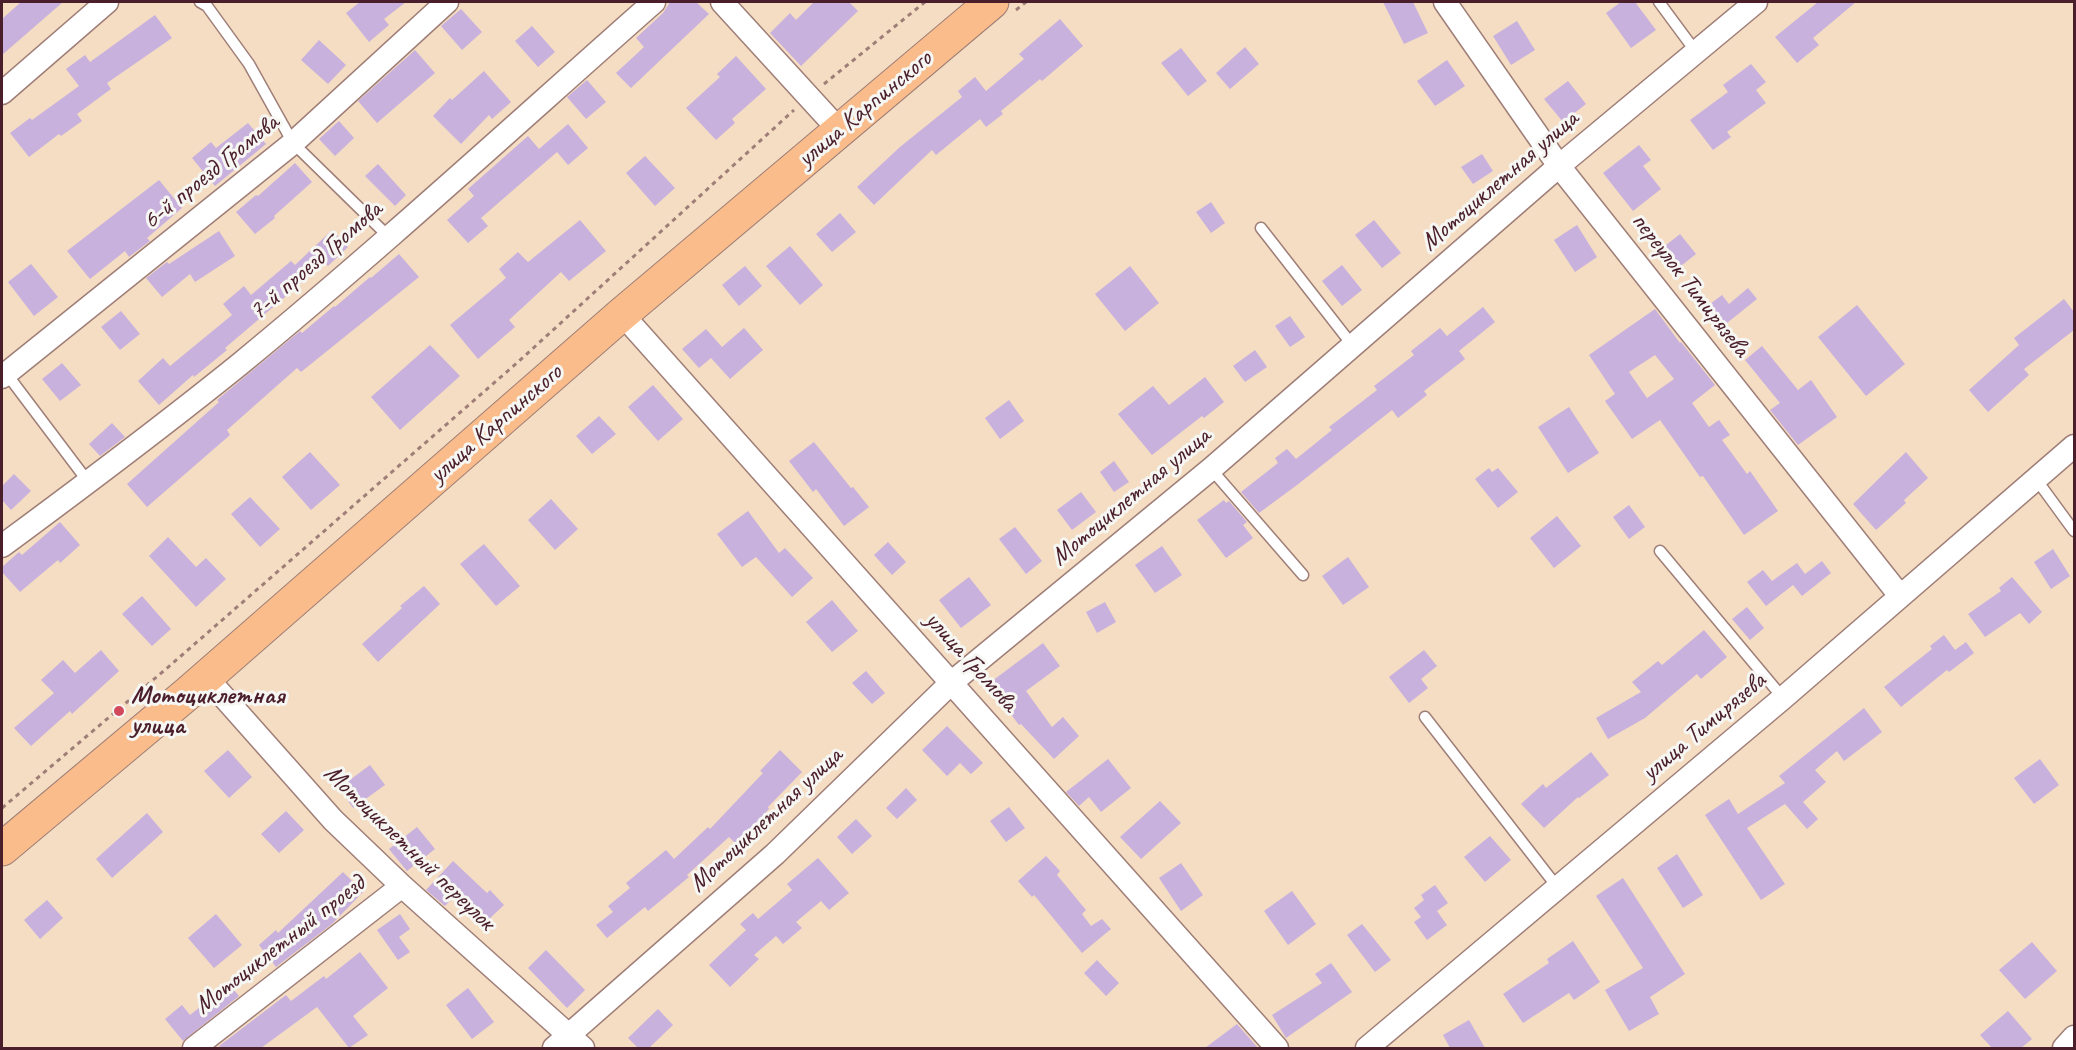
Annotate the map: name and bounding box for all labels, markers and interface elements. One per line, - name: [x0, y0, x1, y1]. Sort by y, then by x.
- street label: улица Карпинского: [791, 44, 939, 174]
- street label: Мотоциклетная улица: [1415, 104, 1585, 258]
- street label: 6-й проезд Громова: [137, 108, 285, 236]
- street label: 7-й проезд Громова: [243, 195, 389, 327]
- street label: переулок Тимирязева: [1624, 206, 1756, 364]
- street label: улица Карпинского: [423, 358, 569, 490]
- street label: Мотоциклетная улица: [1045, 421, 1217, 573]
- street label: улица Громова: [918, 605, 1024, 719]
- street label: улица Тимирязева: [1635, 666, 1773, 788]
- place label: Мотоциклетная улица: [131, 680, 285, 742]
- marker: Мотоциклетная улица: [112, 704, 126, 718]
- street label: Мотоциклетная улица: [683, 741, 849, 899]
- street label: Мотоциклетный переулок: [317, 758, 501, 938]
- street label: Мотоциклетный проезд: [188, 869, 372, 1021]

